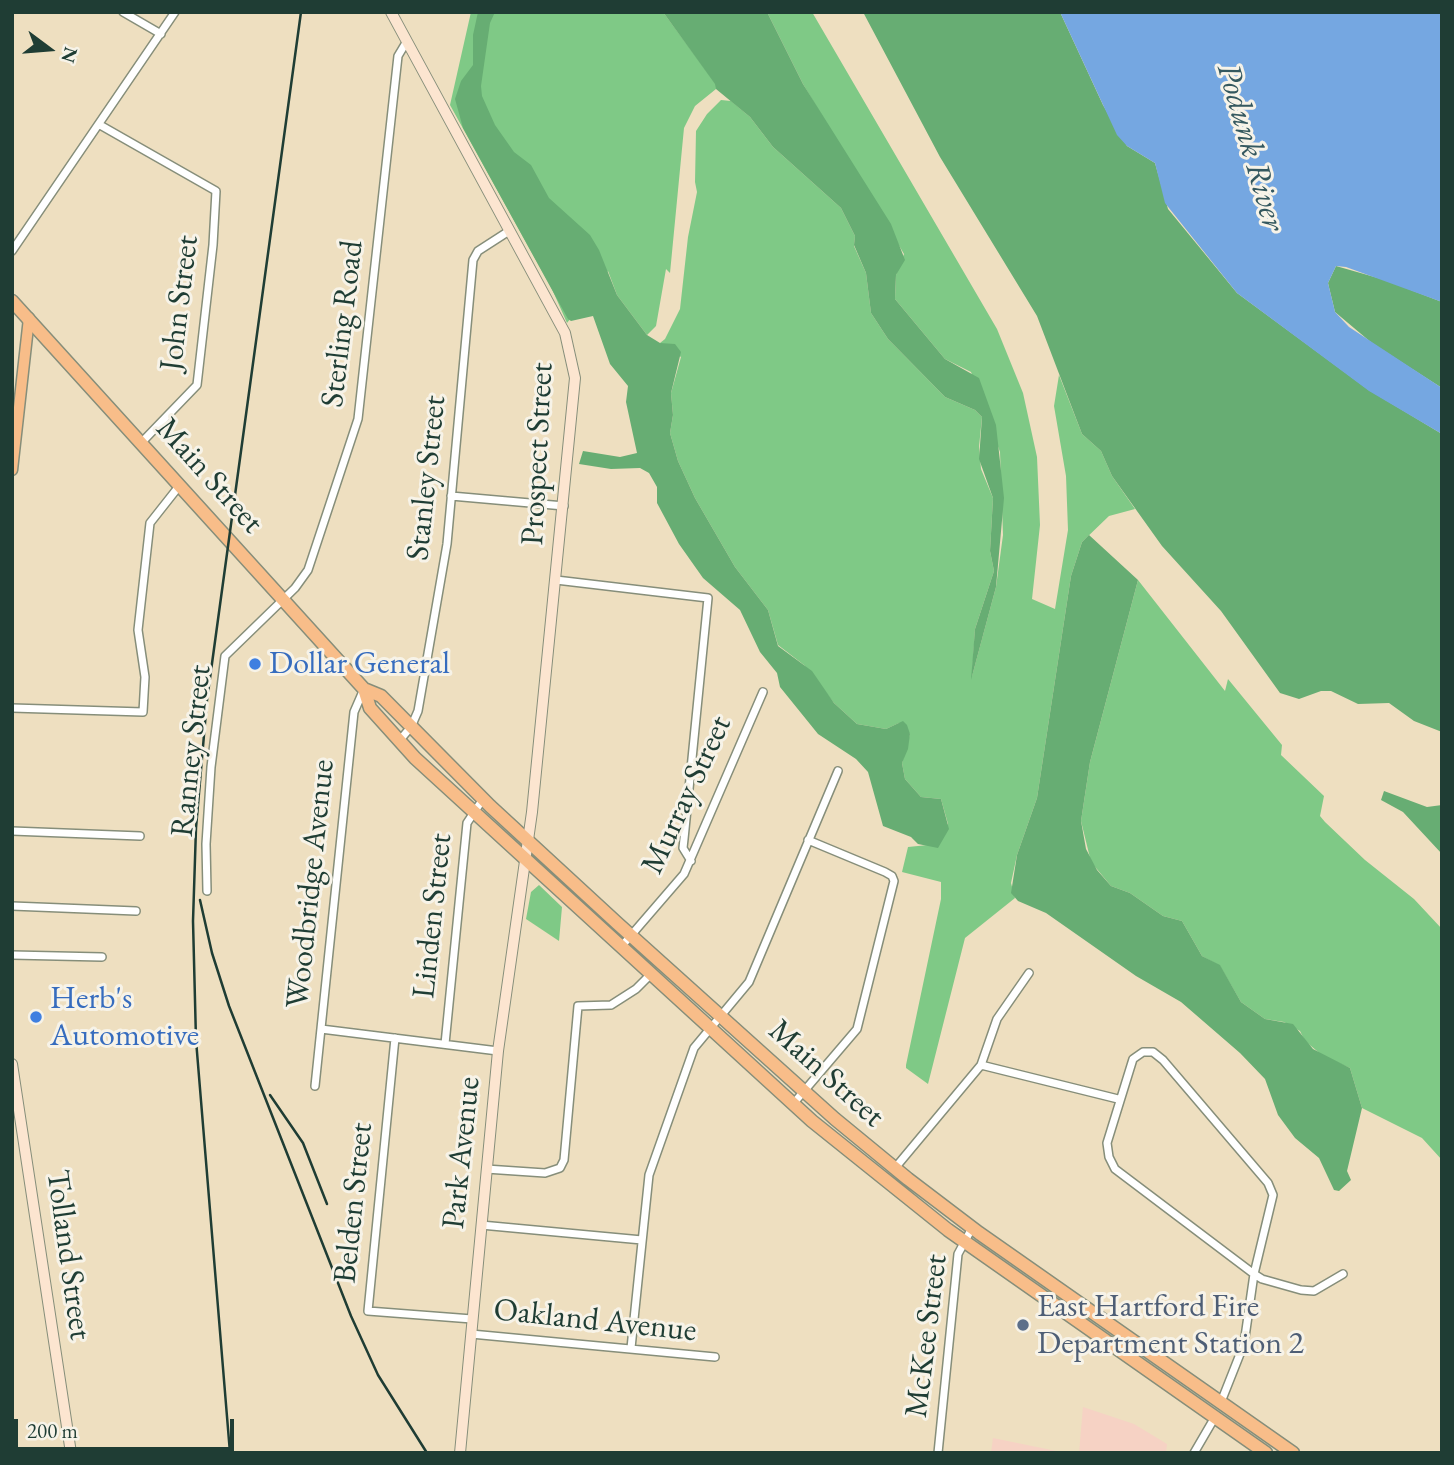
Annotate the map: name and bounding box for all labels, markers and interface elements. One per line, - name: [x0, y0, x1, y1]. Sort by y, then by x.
- north arrow: [14, 14, 84, 84]
- text: N: [56, 44, 84, 66]
- water label: Podunk River: [1207, 59, 1293, 235]
- street label: John Street: [153, 233, 207, 373]
- street label: Sterling Road: [314, 238, 372, 410]
- street label: Prospect Street: [514, 362, 562, 546]
- street label: Stanley Street: [399, 394, 455, 562]
- street label: Main Street: [147, 410, 271, 542]
- place label: Dollar General: [269, 645, 450, 683]
- marker: Dollar General: [247, 656, 263, 672]
- street label: Ranney Street: [164, 663, 220, 839]
- street label: Murray Street: [634, 710, 740, 880]
- street label: Woodbridge Avenue: [279, 758, 343, 1010]
- street label: Linden Street: [405, 832, 461, 1000]
- place label: Herb's Automotive: [50, 980, 199, 1055]
- marker: Herb's Automotive: [28, 1009, 44, 1025]
- street label: Main Street: [760, 1012, 892, 1136]
- street label: Park Avenue: [435, 1075, 489, 1231]
- street label: Belden Street: [326, 1121, 382, 1285]
- street label: Tolland Street: [37, 1167, 99, 1343]
- street label: McKee Street: [898, 1252, 956, 1420]
- place label: East Hartford Fire Department Station 2: [1037, 1288, 1304, 1363]
- street label: Oakland Avenue: [492, 1291, 698, 1351]
- marker: East Hartford Fire Department Station 2: [1015, 1317, 1031, 1333]
- scale bar: [18, 1406, 238, 1450]
- text: 200 m: [27, 1417, 78, 1444]

